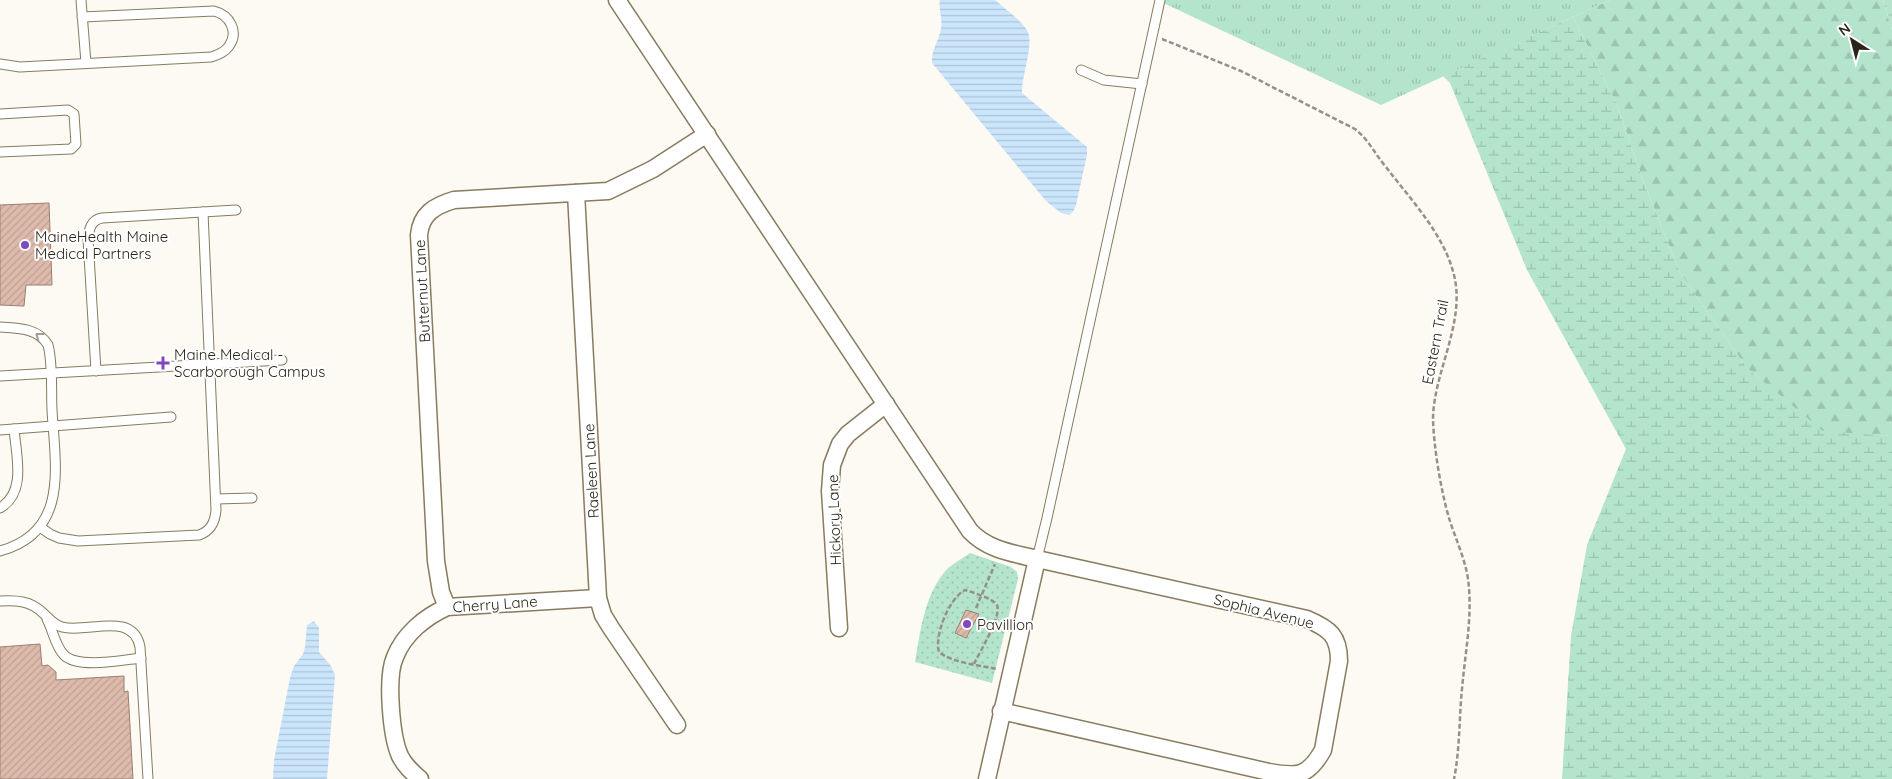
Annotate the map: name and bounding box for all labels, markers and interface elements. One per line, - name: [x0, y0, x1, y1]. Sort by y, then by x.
- north arrow: [1827, 15, 1877, 65]
- text: N: [1835, 19, 1854, 40]
- place label: MaineHealth Maine Medical Partners: [35, 227, 168, 263]
- marker: MaineHealth Maine Medical Partners: [19, 239, 31, 251]
- street label: Butternut Lane: [410, 239, 434, 343]
- street label: Eastern Trail: [1417, 298, 1453, 386]
- one-way arrow: [36, 334, 45, 342]
- place label: Maine Medical - Scarborough Campus: [174, 345, 325, 381]
- marker: Maine Medical - Scarborough Campus: [156, 356, 170, 370]
- street label: Raeleen Lane: [579, 423, 603, 519]
- street label: Hickory Lane: [823, 474, 845, 566]
- street label: Sophia Avenue: [1212, 589, 1316, 633]
- street label: Cherry Lane: [452, 592, 538, 616]
- place label: Pavillion: [977, 615, 1034, 634]
- marker: Pavillion: [961, 618, 973, 630]

